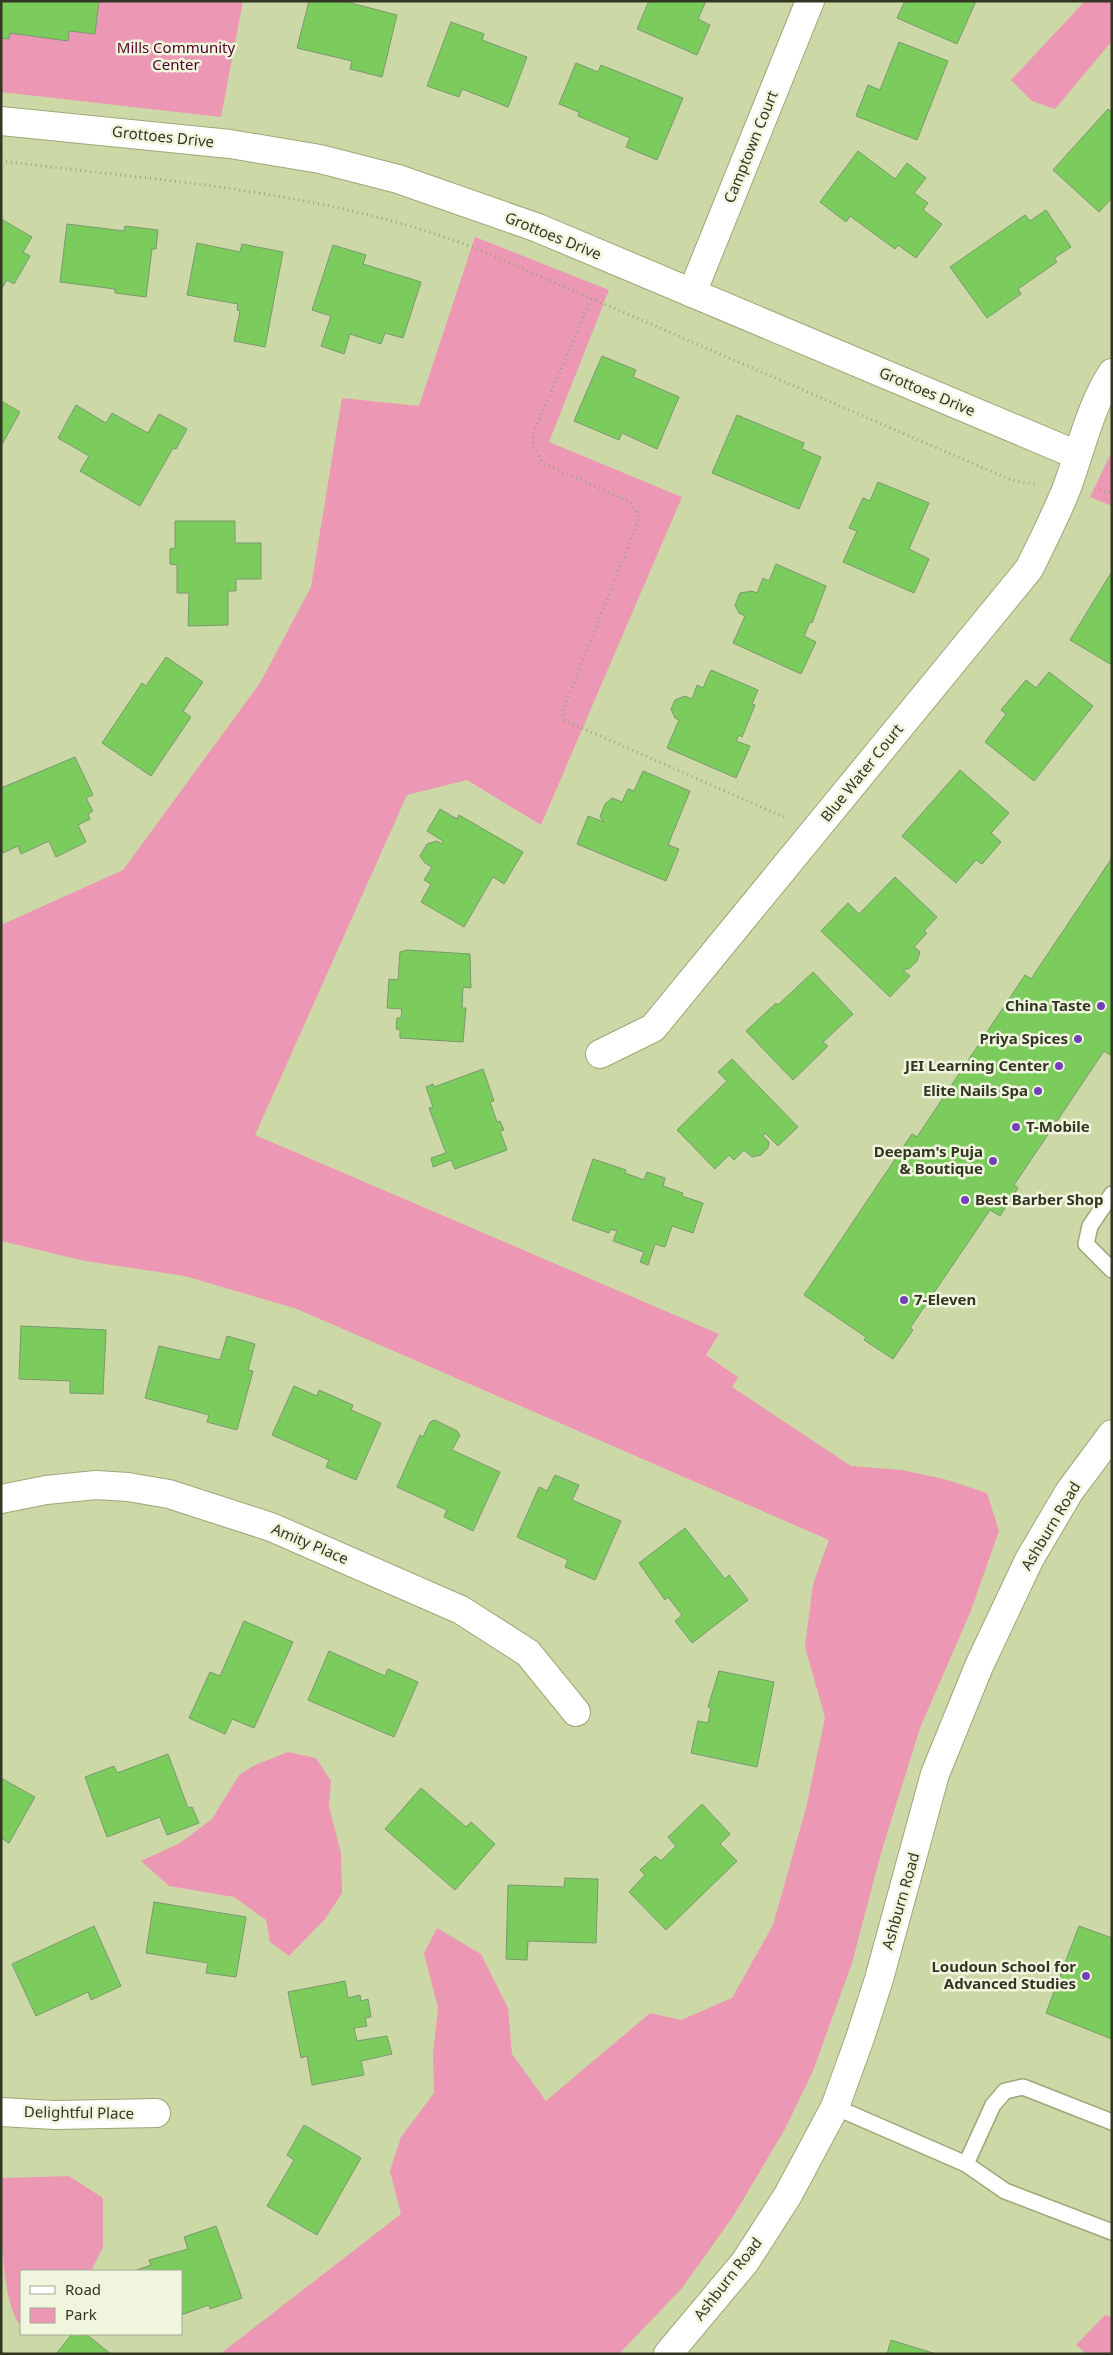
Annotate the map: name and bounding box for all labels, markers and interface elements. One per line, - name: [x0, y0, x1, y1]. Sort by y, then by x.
- park label: Mills Community Center: [117, 37, 236, 74]
- street label: Camptown Court: [718, 87, 782, 206]
- street label: Grottoes Drive: [111, 121, 215, 151]
- street label: Grottoes Drive: [502, 207, 605, 264]
- street label: Grottoes Drive: [876, 362, 978, 420]
- street label: Blue Water Court: [815, 719, 907, 826]
- place label: China Taste: [1005, 995, 1091, 1015]
- marker: China Taste: [1095, 1000, 1107, 1012]
- place label: Priya Spices: [980, 1028, 1068, 1048]
- marker: Priya Spices: [1072, 1033, 1084, 1045]
- place label: JEI Learning Center: [903, 1055, 1049, 1075]
- marker: JEI Learning Center: [1053, 1060, 1065, 1072]
- place label: Elite Nails Spa: [923, 1080, 1028, 1100]
- marker: Elite Nails Spa: [1032, 1085, 1044, 1097]
- place label: T-Mobile: [1026, 1116, 1090, 1136]
- marker: T-Mobile: [1010, 1121, 1022, 1133]
- place label: Deepam's Puja & Boutique: [874, 1141, 983, 1178]
- marker: Deepam's Puja & Boutique: [987, 1155, 999, 1167]
- place label: Best Barber Shop: [975, 1189, 1103, 1209]
- marker: Best Barber Shop: [959, 1194, 971, 1206]
- place label: 7-Eleven: [914, 1289, 976, 1309]
- marker: 7-Eleven: [898, 1294, 910, 1306]
- street label: Ashburn Road: [1016, 1477, 1084, 1573]
- street label: Amity Place: [269, 1518, 352, 1568]
- street label: Ashburn Road: [877, 1850, 923, 1952]
- place label: Loudoun School for Advanced Studies: [931, 1956, 1076, 1993]
- marker: Loudoun School for Advanced Studies: [1080, 1970, 1092, 1982]
- street label: Delightful Place: [24, 2101, 134, 2123]
- street label: Ashburn Road: [689, 2233, 766, 2324]
- legend: [20, 2270, 182, 2335]
- text: Road: [65, 2279, 101, 2299]
- text: Park: [65, 2304, 97, 2324]

